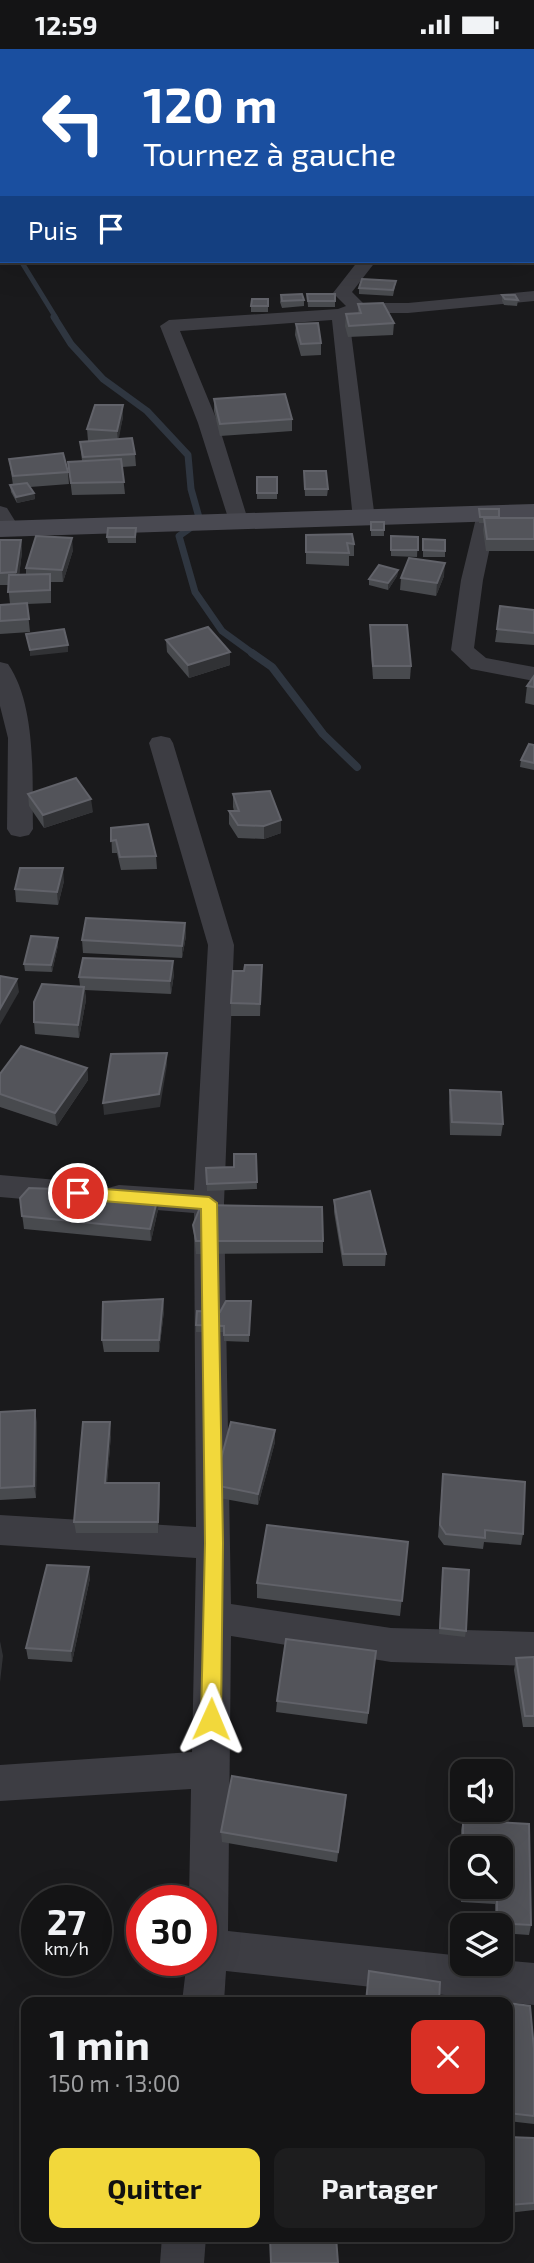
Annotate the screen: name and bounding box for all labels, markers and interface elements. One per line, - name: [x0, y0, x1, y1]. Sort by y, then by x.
- text: 12:59: [35, 9, 98, 40]
- text: 120 m: [143, 74, 277, 133]
- icon: left: [28, 77, 119, 168]
- text: Tournez à gauche: [143, 134, 396, 172]
- icon: arrive: [92, 210, 130, 248]
- text: Puis: [28, 214, 78, 245]
- pin: [48, 1163, 108, 1223]
- icon: arrive: [59, 1174, 97, 1212]
- position arrow: [174, 1682, 248, 1756]
- map controls: [450, 1759, 513, 1976]
- button: sound: [450, 1759, 513, 1822]
- button: search: [450, 1836, 513, 1899]
- speed limit sign: 30: [126, 1885, 217, 1976]
- text: 27: [47, 1900, 86, 1942]
- button: layers: [450, 1913, 513, 1976]
- text: km/h: [44, 1937, 89, 1959]
- text: 1 min: [49, 2018, 150, 2068]
- button: close: [411, 2020, 485, 2094]
- text: 150 m · 13:00: [49, 2069, 180, 2097]
- button: Quitter: [49, 2148, 260, 2228]
- button: Partager: [274, 2148, 485, 2228]

